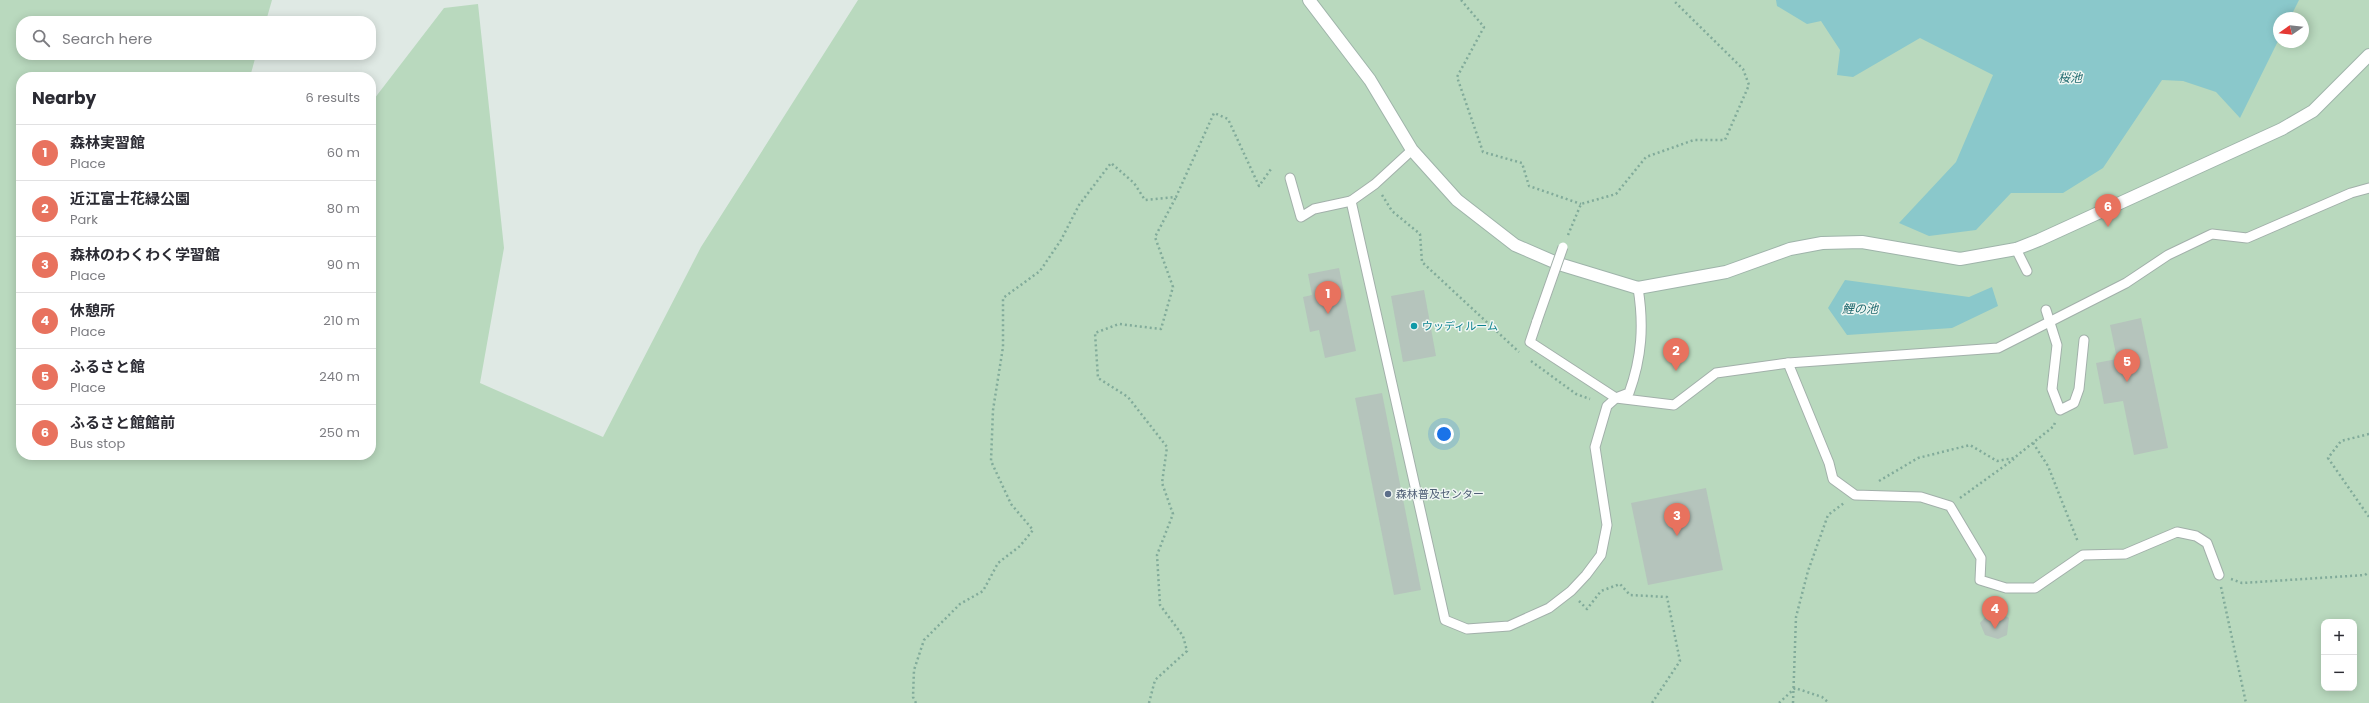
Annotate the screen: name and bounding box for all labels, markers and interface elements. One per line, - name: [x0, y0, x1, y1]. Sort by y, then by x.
- north arrow: [2273, 12, 2309, 48]
- search box: [16, 16, 376, 60]
- icon: search: [30, 27, 52, 49]
- text: Search here: [62, 28, 152, 49]
- water label: 桜池: [2058, 69, 2083, 86]
- text: Nearby: [32, 86, 96, 110]
- text: 6 results: [306, 88, 360, 107]
- text: 森林実習館: [70, 132, 145, 153]
- text: 1: [43, 143, 47, 162]
- text: 60 m: [327, 143, 360, 162]
- text: Place: [70, 154, 105, 173]
- text: 近江富士花緑公園: [70, 188, 190, 209]
- pin: 6: [2095, 194, 2121, 227]
- text: 2: [41, 199, 49, 218]
- text: 80 m: [327, 199, 360, 218]
- text: Park: [70, 210, 98, 229]
- text: 森林のわくわく学習館: [70, 244, 220, 265]
- text: 3: [41, 255, 49, 274]
- text: 90 m: [327, 255, 360, 274]
- text: Place: [70, 266, 105, 285]
- pin: 1: [1315, 281, 1341, 314]
- text: 休憩所: [70, 300, 115, 321]
- water label: 鯉の池: [1842, 300, 1879, 317]
- text: 4: [41, 311, 49, 330]
- text: 210 m: [323, 311, 360, 330]
- place label: ウッディルーム: [1422, 318, 1498, 334]
- marker: ウッディルーム: [1409, 321, 1419, 331]
- text: Place: [70, 322, 105, 341]
- pin: 2: [1663, 338, 1689, 371]
- pin: 5: [2114, 349, 2140, 382]
- text: ふるさと館: [70, 356, 145, 377]
- text: 5: [41, 367, 49, 386]
- text: 240 m: [319, 367, 360, 386]
- text: Place: [70, 378, 105, 397]
- text: ふるさと館館前: [70, 412, 175, 433]
- text: 6: [41, 423, 49, 442]
- text: 250 m: [319, 423, 360, 442]
- your location: [1434, 424, 1454, 444]
- text: Bus stop: [70, 434, 125, 453]
- place label: 森林普及センター: [1396, 486, 1484, 502]
- marker: 森林普及センター: [1383, 489, 1393, 499]
- pin: 3: [1664, 503, 1690, 536]
- pin: 4: [1982, 596, 2008, 629]
- map controls: [2321, 619, 2357, 691]
- button: +: [2321, 619, 2357, 655]
- button: −: [2321, 655, 2357, 691]

